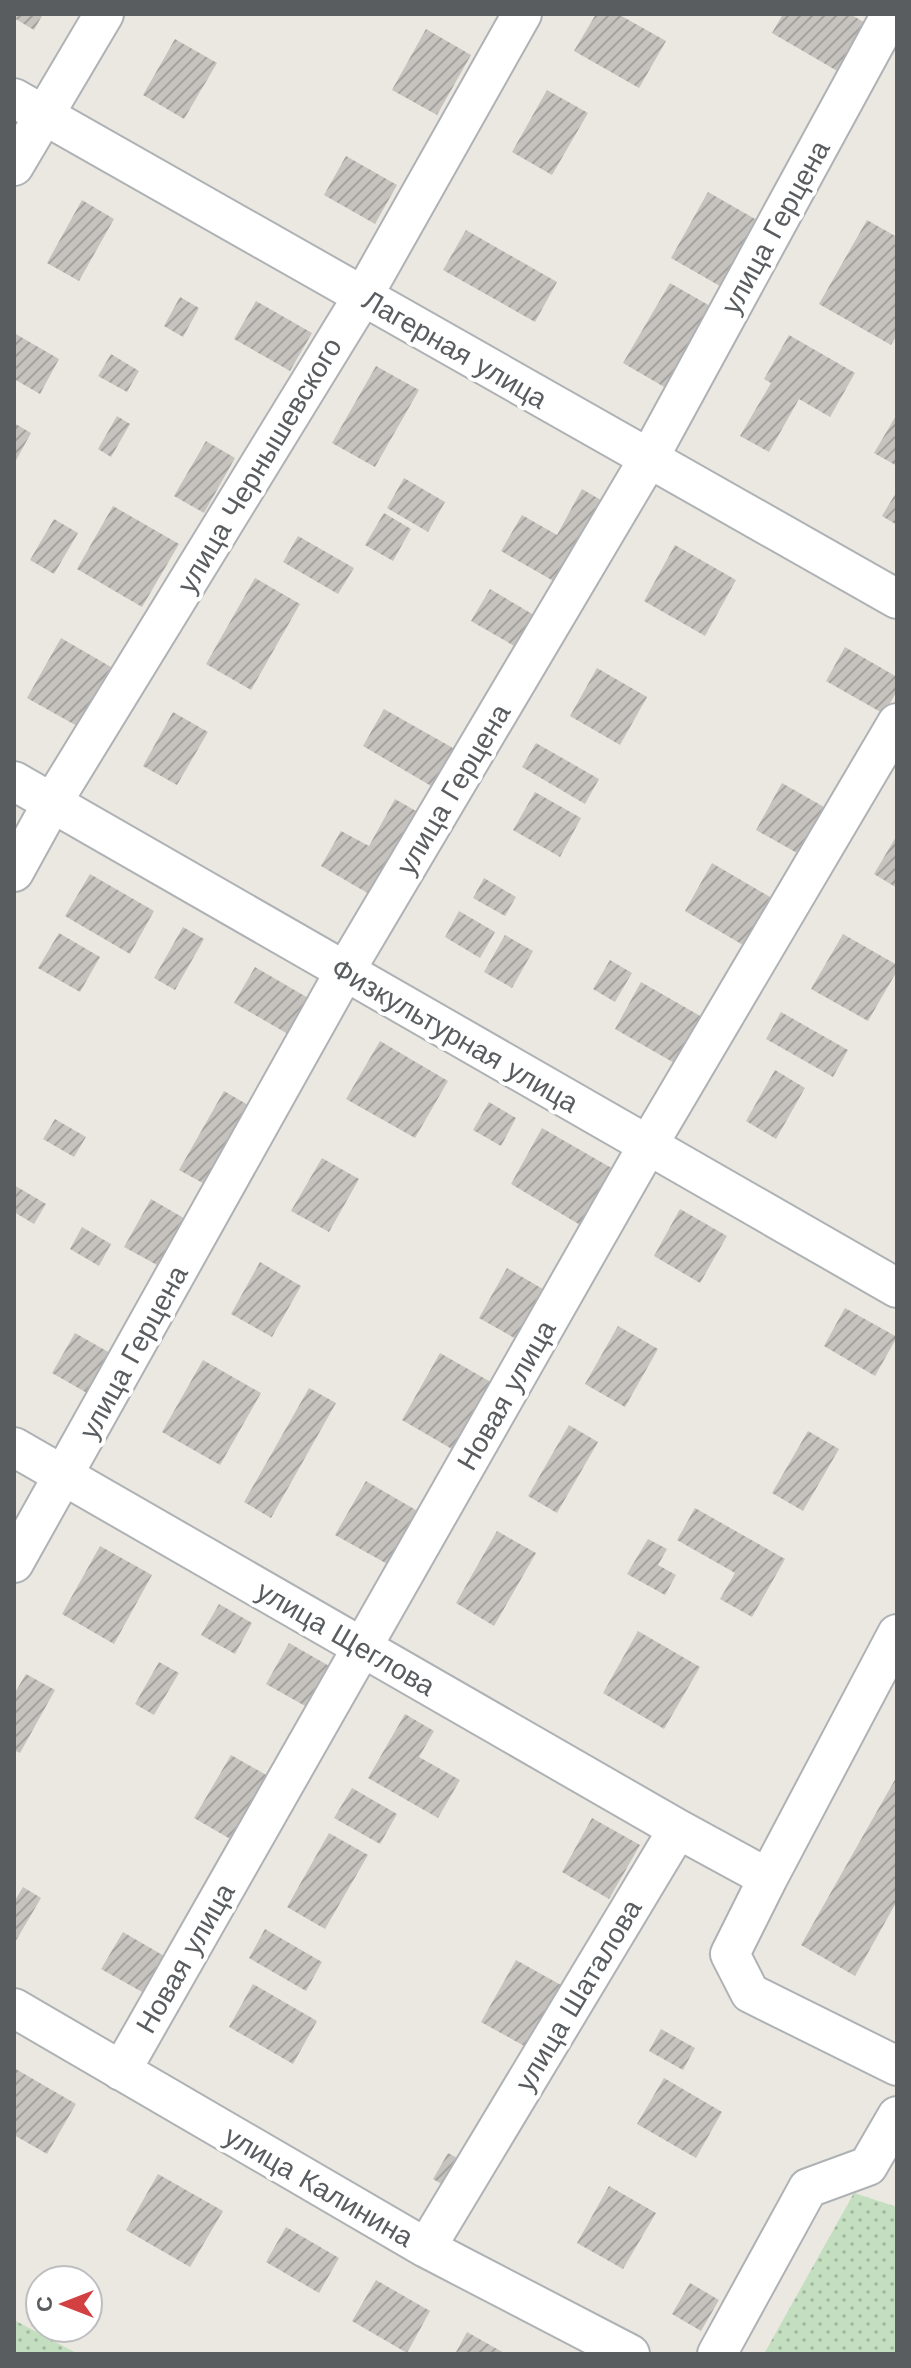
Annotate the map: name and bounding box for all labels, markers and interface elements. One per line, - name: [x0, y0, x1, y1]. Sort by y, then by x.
- street label: улица Герцена: [714, 134, 837, 320]
- street label: Лагерная улица: [357, 283, 553, 416]
- street label: улица Чернышевского: [170, 332, 349, 599]
- street label: улица Герцена: [390, 698, 518, 881]
- street label: Физкультурная улица: [325, 951, 584, 1120]
- street label: улица Герцена: [72, 1259, 195, 1445]
- street label: Новая улица: [450, 1314, 563, 1476]
- street label: улица Щеглова: [251, 1574, 441, 1703]
- street label: Новая улица: [129, 1877, 242, 2039]
- street label: улица Шаталова: [508, 1893, 649, 2097]
- street label: улица Калинина: [218, 2119, 419, 2254]
- north arrow: [24, 2264, 104, 2344]
- text: С: [32, 2296, 57, 2312]

